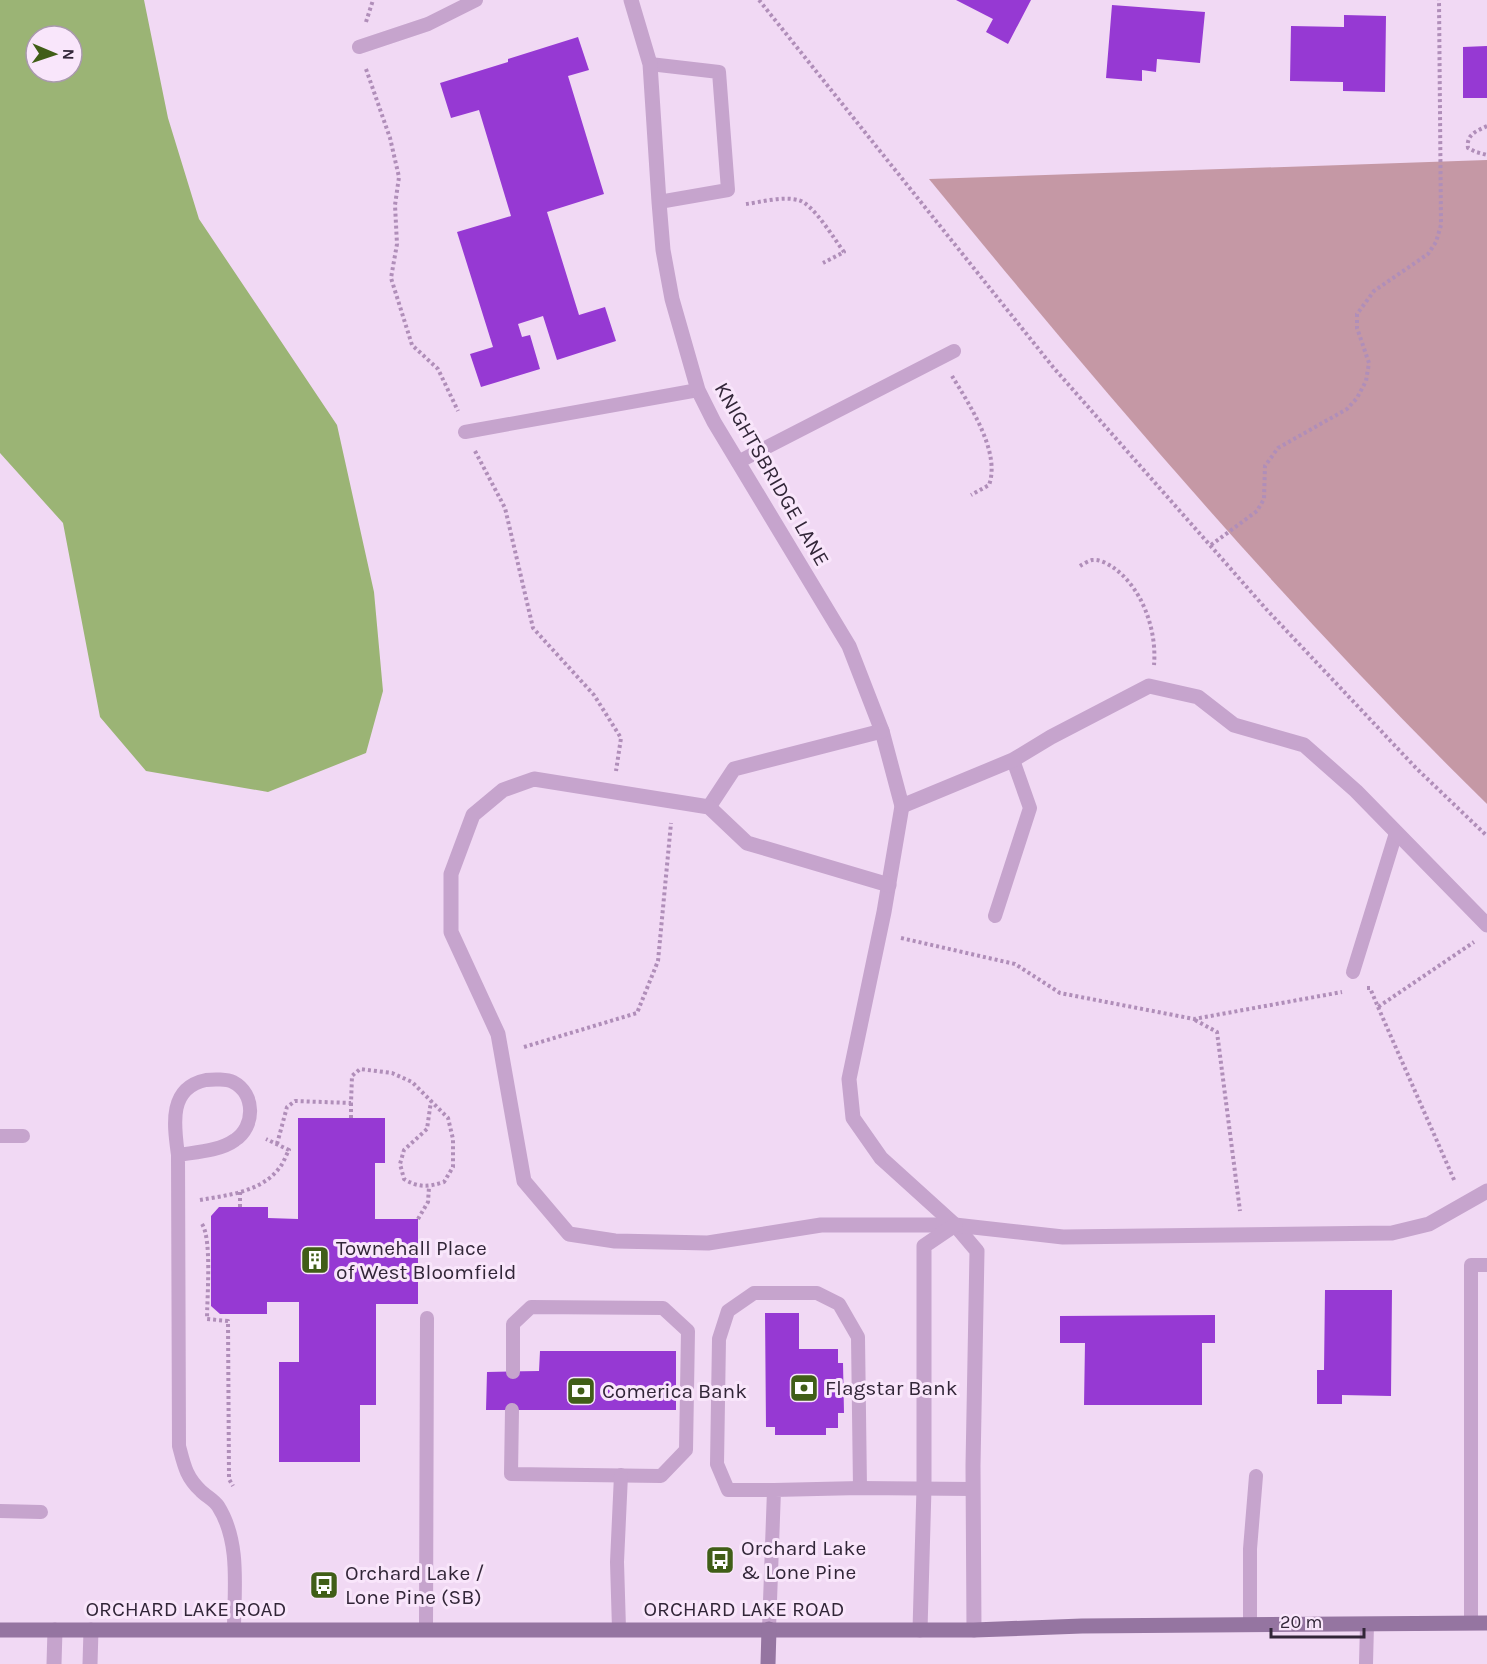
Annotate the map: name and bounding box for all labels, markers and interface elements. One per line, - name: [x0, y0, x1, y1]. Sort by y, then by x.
- north arrow: [24, 24, 84, 84]
- text: N: [59, 48, 78, 61]
- street label: KNIGHTSBRIDGE LANE: [710, 378, 834, 570]
- place label: Townehall Place of West Bloomfield: [336, 1236, 517, 1284]
- building icon: Townehall Place of West Bloomfield: [299, 1244, 331, 1276]
- bank icon: Flagstar Bank: [788, 1372, 820, 1404]
- bank icon: Comerica Bank: [565, 1375, 597, 1407]
- place label: Flagstar Bank: [825, 1376, 958, 1400]
- place label: Comerica Bank: [602, 1379, 747, 1403]
- place label: Orchard Lake & Lone Pine: [741, 1536, 866, 1584]
- bus stop icon: Orchard Lake & Lone Pine: [704, 1544, 736, 1576]
- place label: Orchard Lake / Lone Pine (SB): [345, 1561, 484, 1609]
- bus stop icon: Orchard Lake / Lone Pine (SB): [308, 1569, 340, 1601]
- street label: ORCHARD LAKE ROAD: [86, 1597, 286, 1621]
- street label: ORCHARD LAKE ROAD: [644, 1597, 844, 1621]
- scale bar: [1271, 1601, 1364, 1639]
- text: 20 m: [1280, 1611, 1322, 1633]

